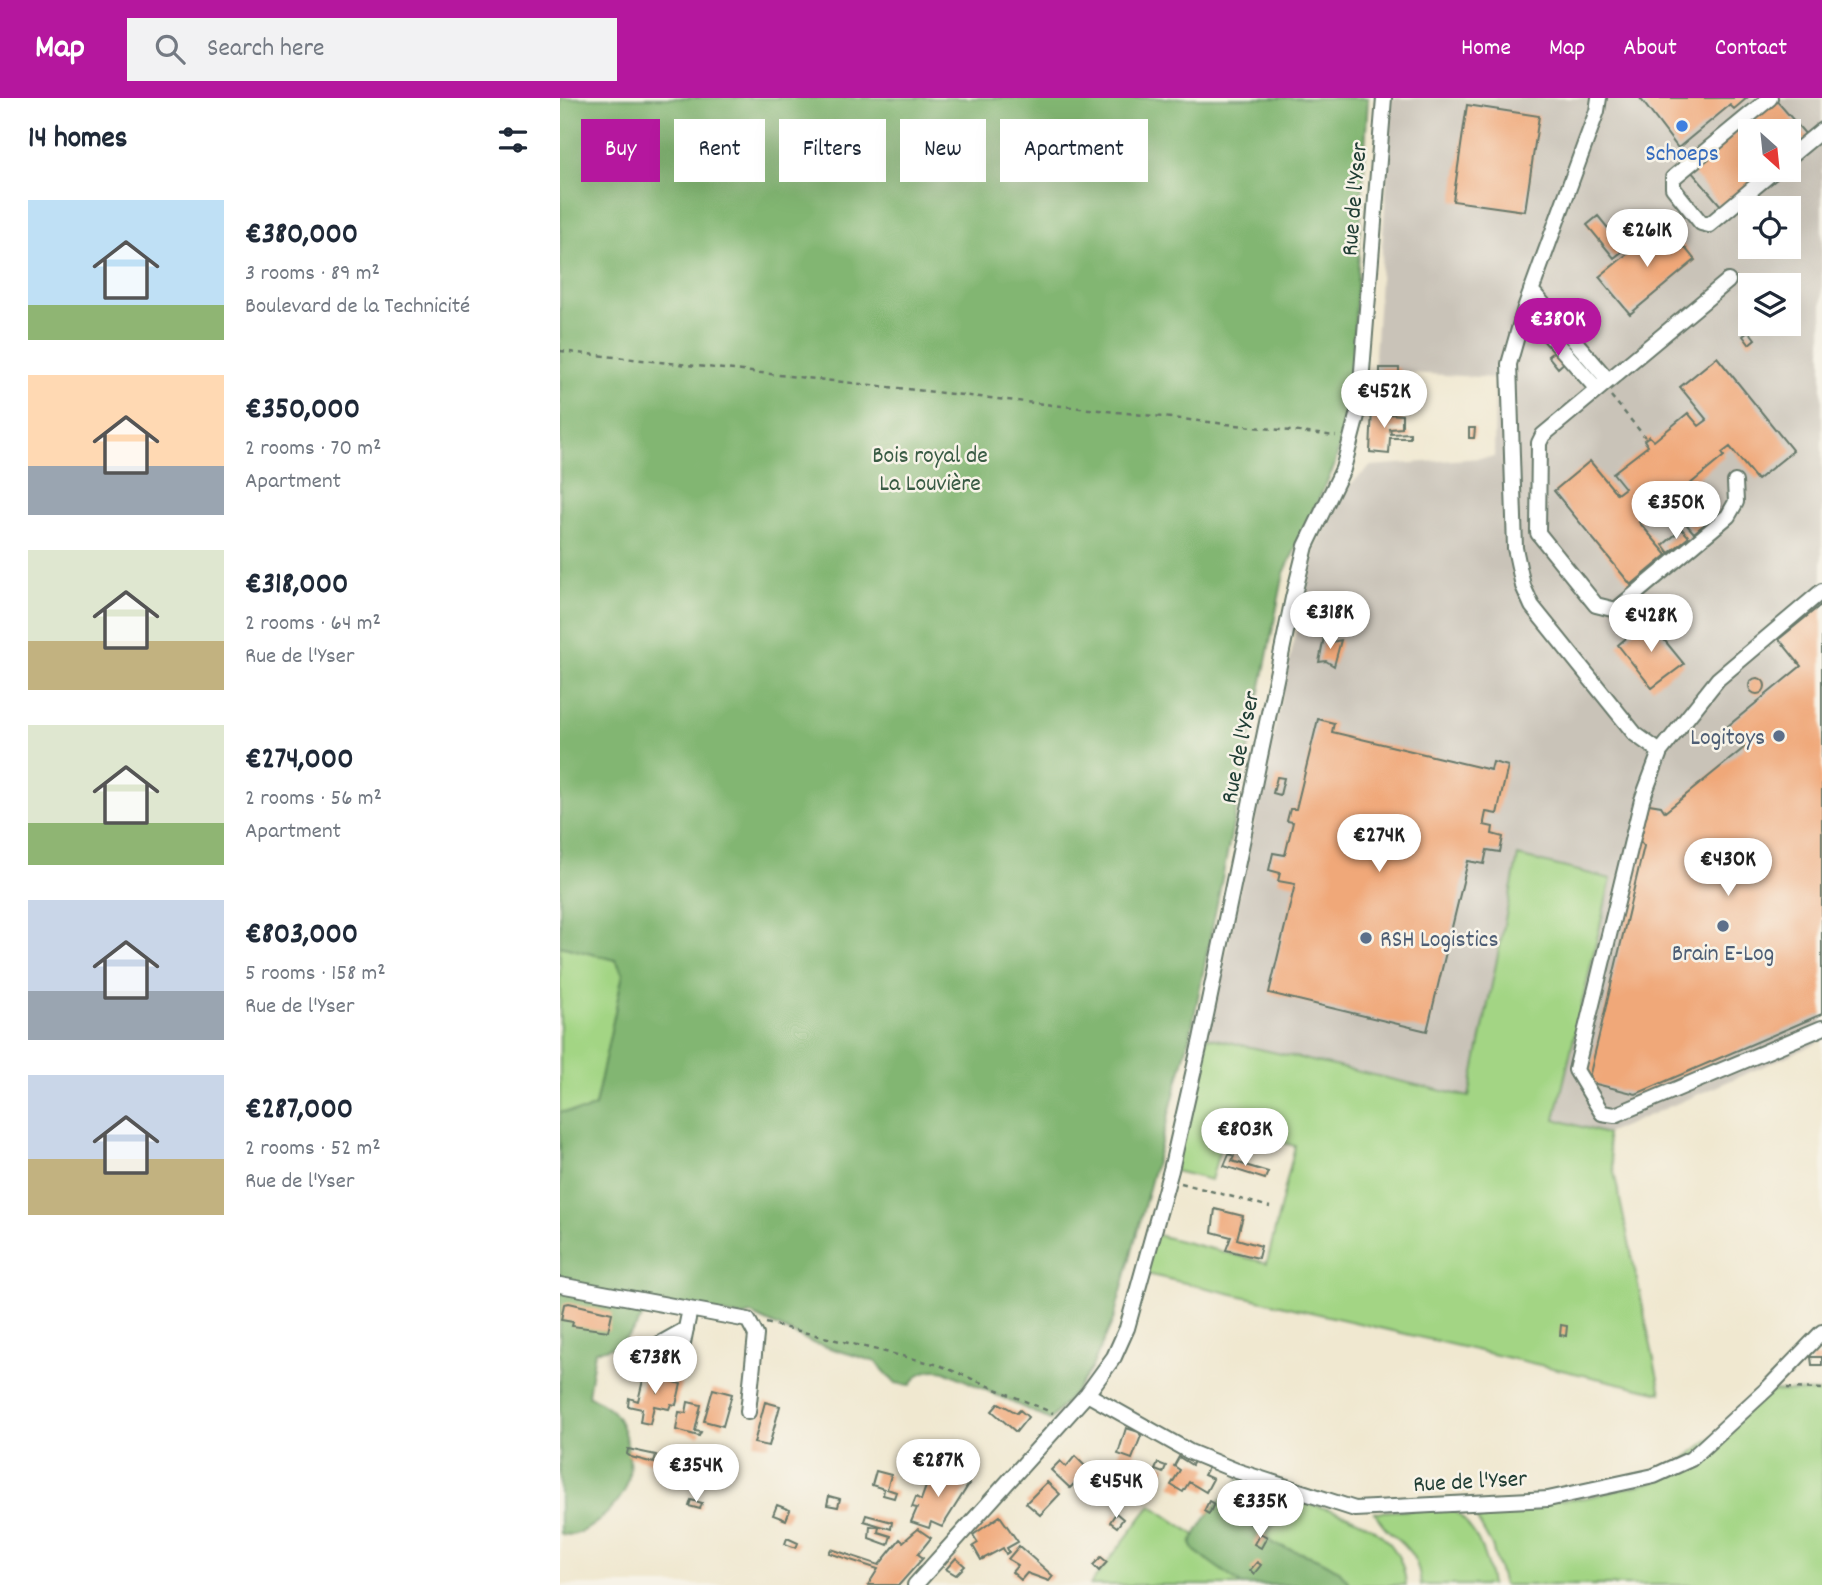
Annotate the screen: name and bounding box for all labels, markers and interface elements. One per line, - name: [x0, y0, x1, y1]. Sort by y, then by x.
- search box: [127, 18, 617, 81]
- text: Map: [35, 26, 85, 73]
- icon: search: [151, 30, 189, 68]
- text: Search here: [207, 31, 325, 68]
- text: Home: [1461, 32, 1511, 66]
- text: Map: [1549, 32, 1585, 66]
- text: About: [1623, 32, 1677, 66]
- text: Contact: [1715, 32, 1787, 66]
- marker: Schoeps: [1674, 118, 1690, 134]
- text: 14 homes: [28, 119, 127, 162]
- chip: Buy: [581, 119, 660, 182]
- chip: Rent: [674, 119, 765, 182]
- chip: Filters: [779, 119, 886, 182]
- chip: New: [900, 119, 986, 182]
- chip: Apartment: [1000, 119, 1148, 182]
- north arrow: [1738, 119, 1801, 182]
- map controls: [1738, 119, 1801, 336]
- icon: filters: [494, 121, 532, 159]
- place label: Schoeps: [1645, 138, 1719, 172]
- street label: Rue de l'Yser: [1334, 141, 1378, 258]
- button: locate: [1738, 196, 1801, 259]
- pin: €261K: [1598, 209, 1696, 269]
- text: €380,000: [245, 215, 358, 258]
- text: €261K: [1622, 215, 1672, 248]
- icon: home: [84, 228, 168, 312]
- text: 3 rooms · 89 m²: [245, 258, 380, 291]
- button: layers: [1738, 273, 1801, 336]
- text: Boulevard de la Technicité: [245, 291, 470, 324]
- pin: €380K: [1509, 299, 1607, 358]
- text: €380K: [1530, 304, 1586, 337]
- pin: €452K: [1335, 370, 1433, 430]
- text: €452K: [1357, 376, 1411, 409]
- text: €350,000: [245, 390, 360, 433]
- icon: home: [84, 403, 168, 487]
- text: 2 rooms · 70 m²: [245, 433, 381, 466]
- park label: Bois royal de La Louvière: [872, 440, 988, 502]
- text: Apartment: [245, 466, 341, 499]
- pin: €350K: [1627, 482, 1725, 541]
- text: €350K: [1648, 487, 1704, 520]
- text: €318,000: [245, 565, 348, 608]
- icon: home: [84, 578, 168, 662]
- pin: €318K: [1281, 592, 1379, 651]
- pin: €428K: [1602, 594, 1700, 654]
- text: €318K: [1306, 597, 1354, 630]
- text: €428K: [1625, 600, 1677, 633]
- text: 2 rooms · 64 m²: [245, 608, 381, 641]
- text: Rue de l'Yser: [245, 641, 354, 674]
- street label: Rue de l'Yser: [1213, 688, 1270, 807]
- place label: Logitoys: [1690, 722, 1765, 756]
- marker: Logitoys: [1771, 728, 1787, 744]
- text: €274,000: [245, 740, 354, 783]
- icon: home: [84, 753, 168, 837]
- text: 2 rooms · 56 m²: [245, 783, 382, 816]
- pin: €274K: [1330, 814, 1428, 874]
- text: Apartment: [245, 816, 341, 849]
- text: €274K: [1353, 820, 1405, 853]
- pin: €430K: [1679, 838, 1777, 898]
- text: €430K: [1700, 844, 1756, 877]
- text: €803,000: [245, 915, 358, 958]
- marker: Brain E-Log: [1715, 918, 1731, 934]
- place label: RSH Logistics: [1380, 924, 1499, 958]
- icon: home: [84, 928, 168, 1012]
- marker: RSH Logistics: [1358, 930, 1374, 946]
- place label: Brain E-Log: [1672, 938, 1774, 972]
- text: 5 rooms · 158 m²: [245, 958, 386, 991]
- text: Rue de l'Yser: [245, 991, 354, 1024]
- text: €287,000: [245, 1090, 353, 1133]
- icon: home: [84, 1103, 168, 1187]
- pin: €803K: [1196, 1108, 1294, 1168]
- text: €803K: [1217, 1114, 1273, 1147]
- text: 2 rooms · 52 m²: [245, 1133, 381, 1166]
- text: Rue de l'Yser: [245, 1166, 354, 1199]
- pin: €738K: [606, 1336, 704, 1396]
- text: €738K: [629, 1342, 681, 1375]
- pin: €287K: [889, 1440, 987, 1499]
- pin: €354K: [647, 1444, 745, 1504]
- text: €287K: [912, 1445, 964, 1478]
- text: €354K: [669, 1450, 723, 1483]
- pin: €454K: [1067, 1460, 1165, 1520]
- street label: Rue de l'Yser: [1412, 1463, 1528, 1503]
- text: €454K: [1089, 1466, 1143, 1499]
- pin: €335K: [1211, 1480, 1309, 1540]
- text: €335K: [1233, 1486, 1287, 1519]

